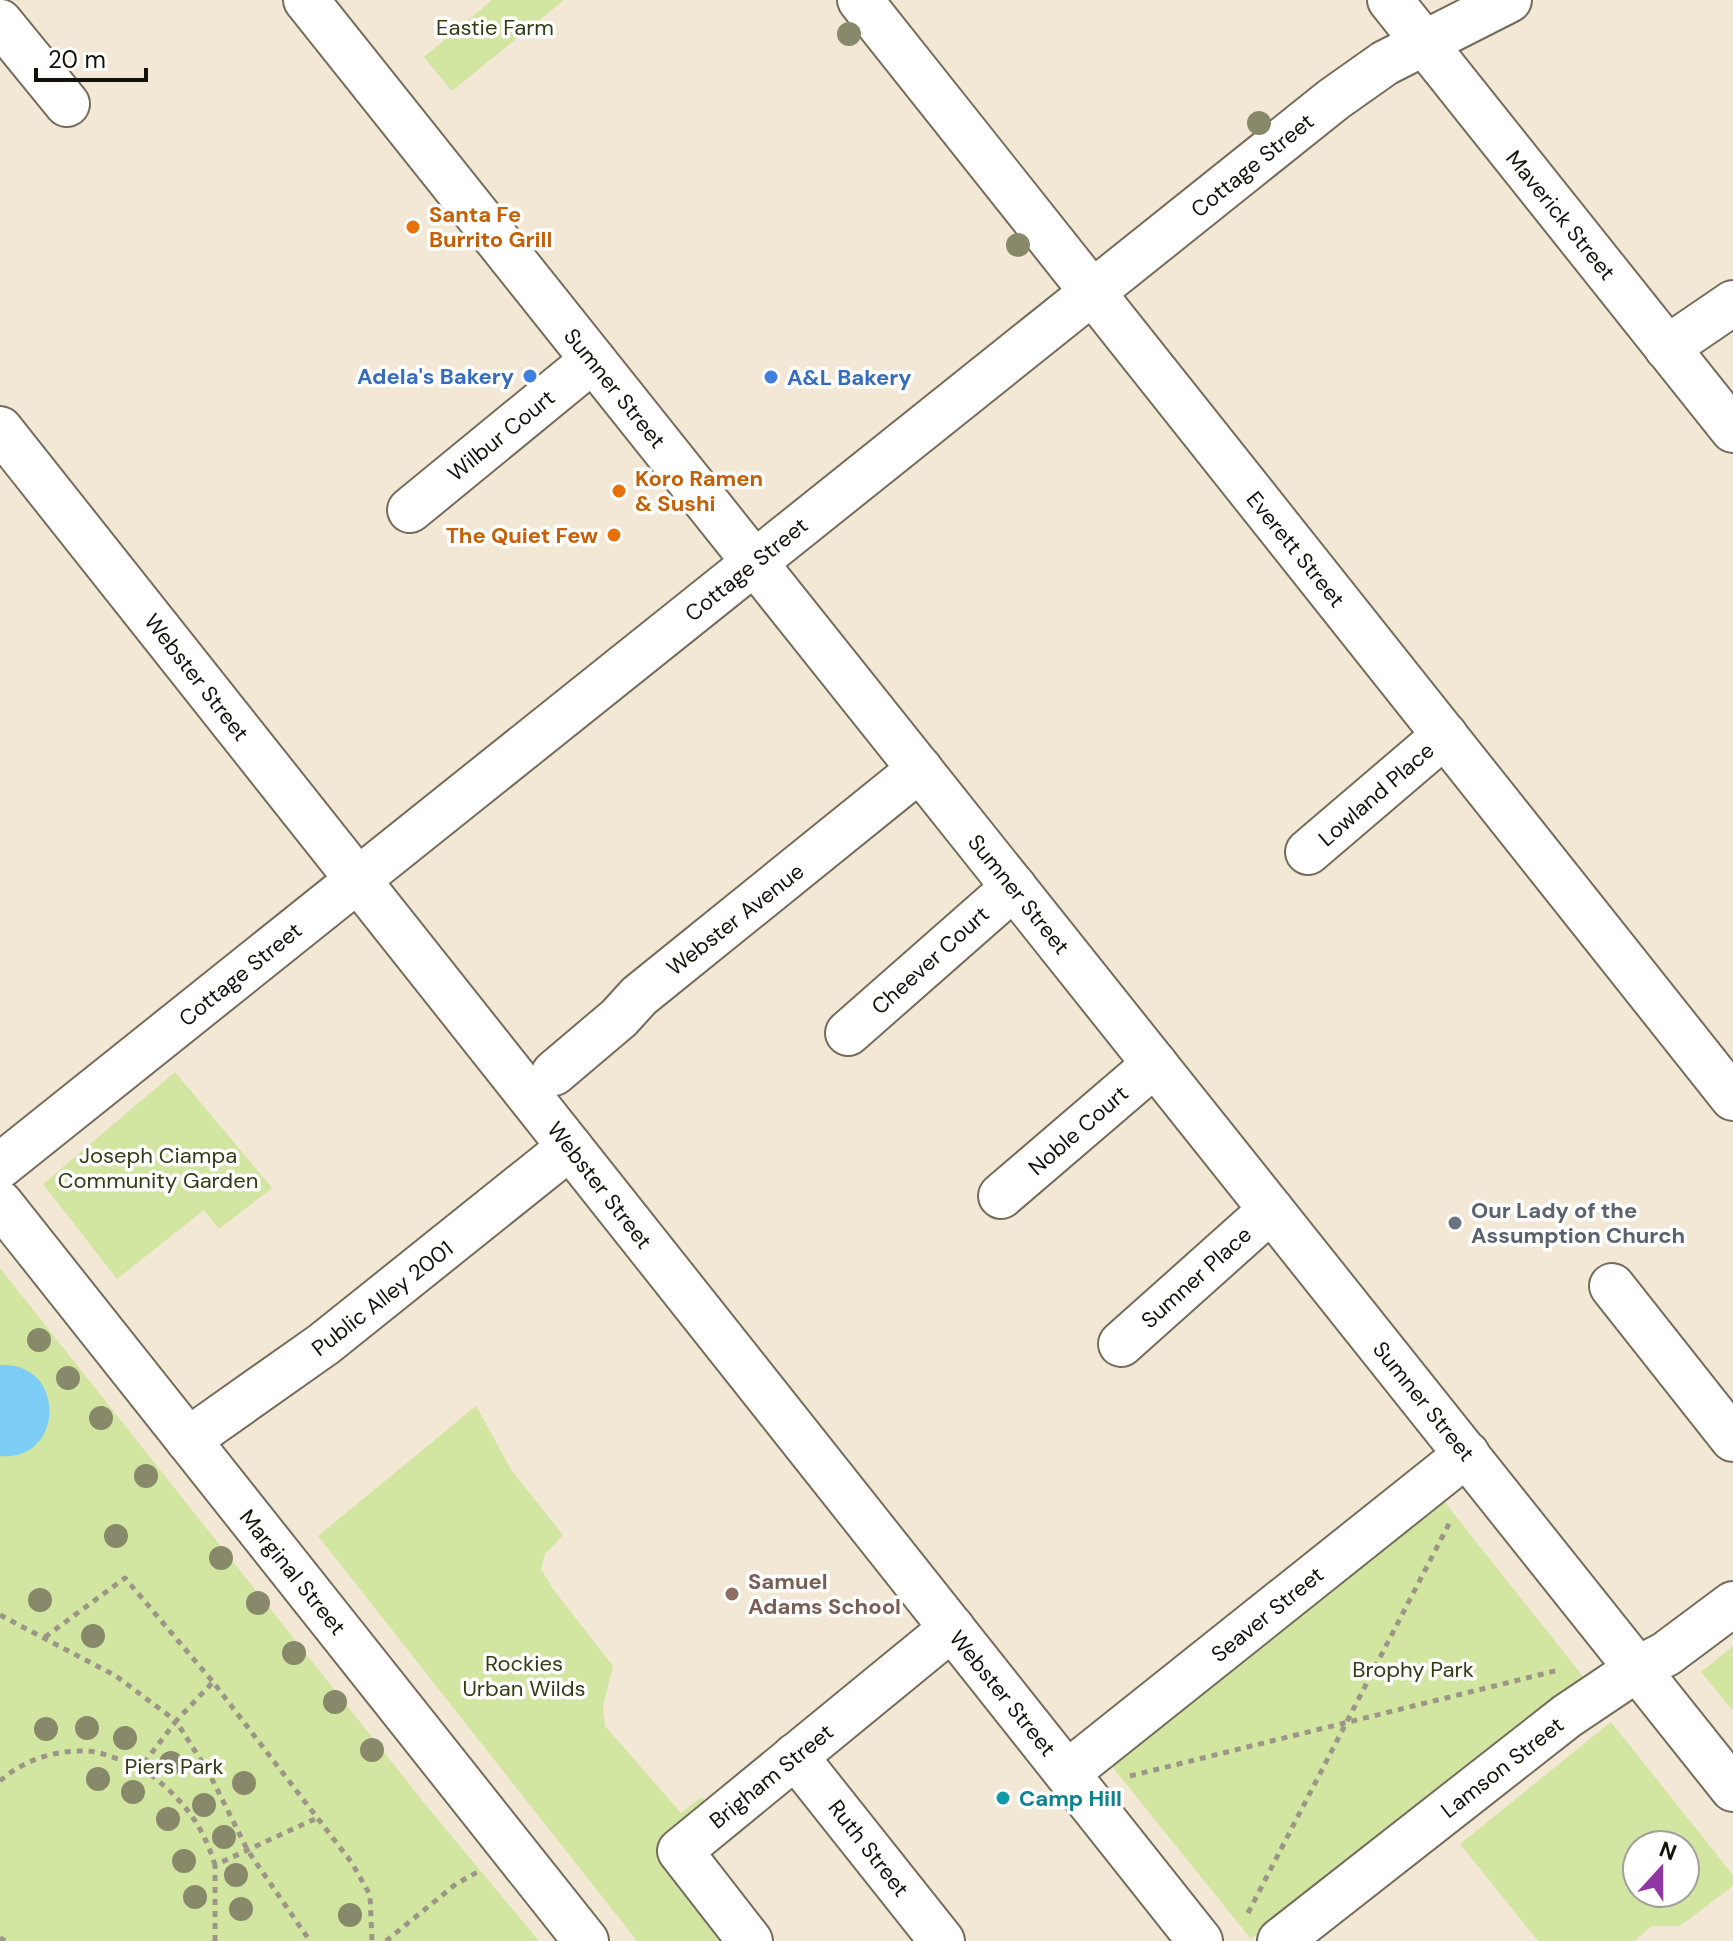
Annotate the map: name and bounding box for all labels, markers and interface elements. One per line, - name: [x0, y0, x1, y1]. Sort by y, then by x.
- park label: Eastie Farm: [436, 13, 554, 42]
- scale bar: [36, 32, 146, 82]
- text: 20 m: [48, 44, 106, 75]
- street label: Cottage Street: [1185, 107, 1320, 224]
- street label: Maverick Street: [1499, 144, 1622, 286]
- place label: Santa Fe Burrito Grill: [429, 200, 552, 254]
- marker: Santa Fe Burrito Grill: [404, 218, 422, 236]
- street label: Sumner Street: [557, 322, 672, 454]
- place label: Adela's Bakery: [357, 362, 514, 391]
- place label: A&L Bakery: [787, 363, 911, 392]
- marker: Adela's Bakery: [521, 367, 539, 385]
- marker: A&L Bakery: [762, 368, 780, 386]
- street label: Wilbur Court: [442, 383, 561, 488]
- place label: Koro Ramen & Sushi: [635, 464, 763, 518]
- marker: Koro Ramen & Sushi: [610, 482, 628, 500]
- street label: Everett Street: [1240, 485, 1351, 613]
- street label: Cottage Street: [679, 511, 814, 628]
- place label: The Quiet Few: [446, 521, 598, 550]
- marker: The Quiet Few: [605, 526, 623, 544]
- street label: Webster Street: [138, 608, 255, 747]
- street label: Lowland Place: [1312, 736, 1440, 853]
- street label: Sumner Street: [961, 828, 1076, 960]
- street label: Webster Avenue: [661, 857, 810, 982]
- street label: Cheever Court: [865, 900, 995, 1021]
- street label: Cottage Street: [173, 916, 308, 1033]
- street label: Noble Court: [1022, 1079, 1134, 1182]
- street label: Webster Street: [541, 1116, 658, 1255]
- park label: Joseph Ciampa Community Garden: [58, 1141, 258, 1195]
- place label: Our Lady of the Assumption Church: [1471, 1196, 1685, 1250]
- marker: Our Lady of the Assumption Church: [1446, 1214, 1464, 1232]
- street label: Sumner Place: [1135, 1220, 1258, 1335]
- street label: Public Alley 2001: [306, 1234, 459, 1363]
- street label: Sumner Street: [1366, 1335, 1481, 1467]
- street label: Marginal Street: [233, 1504, 352, 1641]
- street label: Seaver Street: [1205, 1560, 1330, 1669]
- place label: Samuel Adams School: [748, 1567, 901, 1621]
- marker: Samuel Adams School: [723, 1585, 741, 1603]
- street label: Webster Street: [943, 1624, 1062, 1762]
- park label: Rockies Urban Wilds: [462, 1649, 586, 1703]
- park label: Brophy Park: [1352, 1655, 1474, 1684]
- street label: Lamson Street: [1435, 1710, 1570, 1824]
- street label: Brigham Street: [703, 1717, 839, 1835]
- park label: Piers Park: [124, 1752, 224, 1781]
- place label: Camp Hill: [1019, 1784, 1122, 1813]
- marker: Camp Hill: [994, 1789, 1012, 1807]
- street label: Ruth Street: [822, 1794, 915, 1903]
- north arrow: [1621, 1829, 1701, 1909]
- text: N: [1655, 1834, 1681, 1867]

